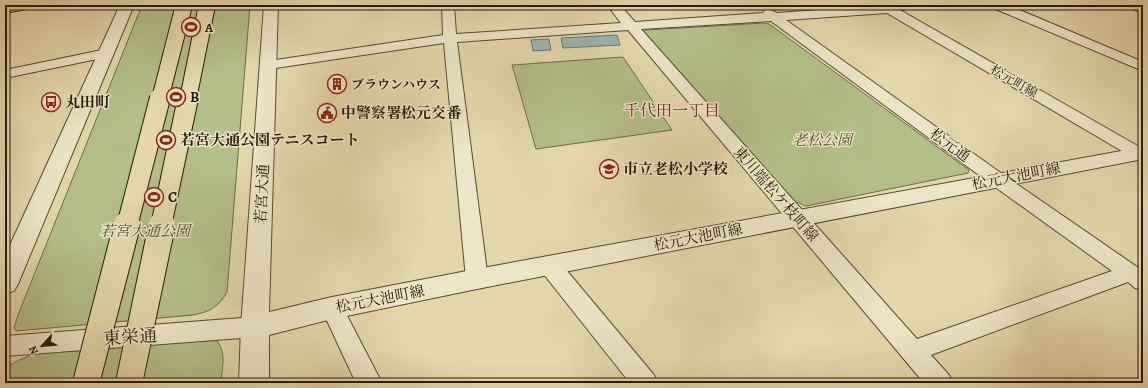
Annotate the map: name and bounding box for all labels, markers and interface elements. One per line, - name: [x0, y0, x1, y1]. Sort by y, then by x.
- sports icon: A: [180, 16, 202, 38]
- place label: A: [204, 19, 214, 36]
- street label: 松元町線: [987, 61, 1041, 101]
- building icon: ブラウンハウス: [326, 73, 348, 95]
- place label: ブラウンハウス: [351, 76, 441, 93]
- sports icon: B: [165, 86, 187, 108]
- place label: B: [190, 87, 199, 107]
- bus stop icon: 丸田町: [40, 91, 62, 113]
- place label: 丸田町: [65, 92, 110, 112]
- district label: 千代田一丁目: [624, 100, 720, 122]
- public building icon: 中警察署松元交番: [316, 102, 338, 124]
- place label: 中警察署松元交番: [341, 103, 462, 123]
- street label: 松元通: [926, 124, 974, 166]
- sports icon: 若宮大通公園テニスコート: [155, 129, 177, 151]
- place label: 若宮大通公園テニスコート: [180, 130, 359, 150]
- park label: 老松公園: [792, 130, 855, 150]
- street label: 東川端松ケ枝町線: [729, 142, 823, 246]
- school or university icon: 市立老松小学校: [598, 158, 620, 180]
- street label: 松元大池町線: [970, 158, 1062, 194]
- place label: 市立老松小学校: [623, 159, 728, 179]
- street label: 若宮大通: [250, 164, 274, 224]
- sports icon: C: [143, 186, 165, 208]
- place label: C: [168, 187, 177, 207]
- street label: 松元大池町線: [652, 219, 744, 255]
- park label: 若宮大通公園: [100, 221, 193, 241]
- street label: 松元大池町線: [334, 281, 426, 317]
- street label: 東栄通: [102, 323, 158, 351]
- north arrow: [22, 326, 62, 366]
- text: N: [25, 343, 42, 357]

